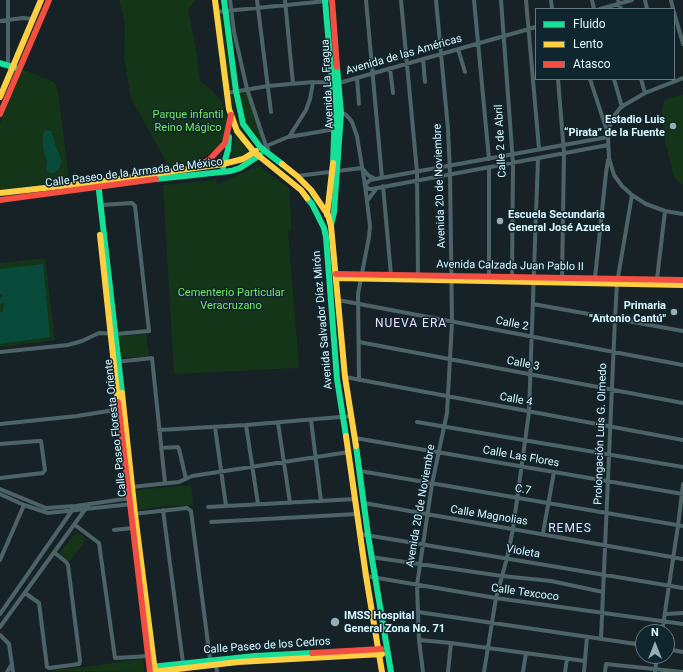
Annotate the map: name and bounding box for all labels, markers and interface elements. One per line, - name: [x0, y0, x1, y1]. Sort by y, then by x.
- legend: [535, 8, 675, 80]
- text: Fluido: [573, 17, 606, 31]
- street label: Avenida de las Américas: [345, 32, 463, 78]
- text: Lento: [573, 37, 603, 51]
- street label: Avenida La Fragua: [319, 39, 337, 129]
- text: Atasco: [573, 57, 611, 71]
- street label: Calle 2 de Abril: [492, 104, 510, 178]
- park label: Parque infantil Reino Mágico: [153, 108, 223, 134]
- place label: Estadio Luis “Pirata” de la Fuente: [564, 113, 665, 139]
- marker: Estadio Luis “Pirata” de la Fuente: [668, 121, 678, 131]
- street label: Avenida 20 de Noviembre: [431, 123, 449, 249]
- street label: Calle Paseo de la Armada de México: [45, 156, 223, 190]
- place label: Escuela Secundaria General José Azueta: [508, 208, 610, 234]
- marker: Escuela Secundaria General José Azueta: [495, 216, 505, 226]
- street label: Avenida Salvador Díaz Mirón: [310, 250, 336, 390]
- street label: Avenida Calzada Juan Pablo II: [436, 258, 584, 274]
- park label: Cementerio Particular Veracruzano: [178, 286, 284, 312]
- place label: Primaria "Antonio Cantú": [589, 299, 666, 325]
- marker: Primaria "Antonio Cantú": [669, 307, 679, 317]
- street label: Calle 2: [494, 314, 530, 334]
- district label: NUEVA ERA: [375, 317, 447, 331]
- street label: Calle 3: [505, 354, 541, 374]
- street label: Calle Paseo Floresta Oriente: [102, 359, 130, 497]
- street label: Prolongación Luis G. Olmedo: [592, 363, 610, 505]
- street label: Calle 4: [498, 391, 534, 409]
- street label: Avenida 20 de Noviembre: [404, 443, 438, 569]
- street label: Calle Las Flores: [482, 444, 560, 470]
- street label: C.7: [514, 482, 532, 498]
- street label: Calle Magnolias: [449, 503, 529, 529]
- district label: REMES: [548, 522, 592, 536]
- street label: Violeta: [505, 543, 541, 561]
- street label: Calle Texcoco: [490, 582, 560, 604]
- place label: IMSS Hospital General Zona No. 71: [344, 609, 445, 635]
- marker: IMSS Hospital General Zona No. 71: [329, 616, 341, 628]
- north arrow: [635, 624, 675, 664]
- text: N: [651, 626, 659, 639]
- street label: Calle Paseo de los Cedros: [203, 635, 331, 657]

